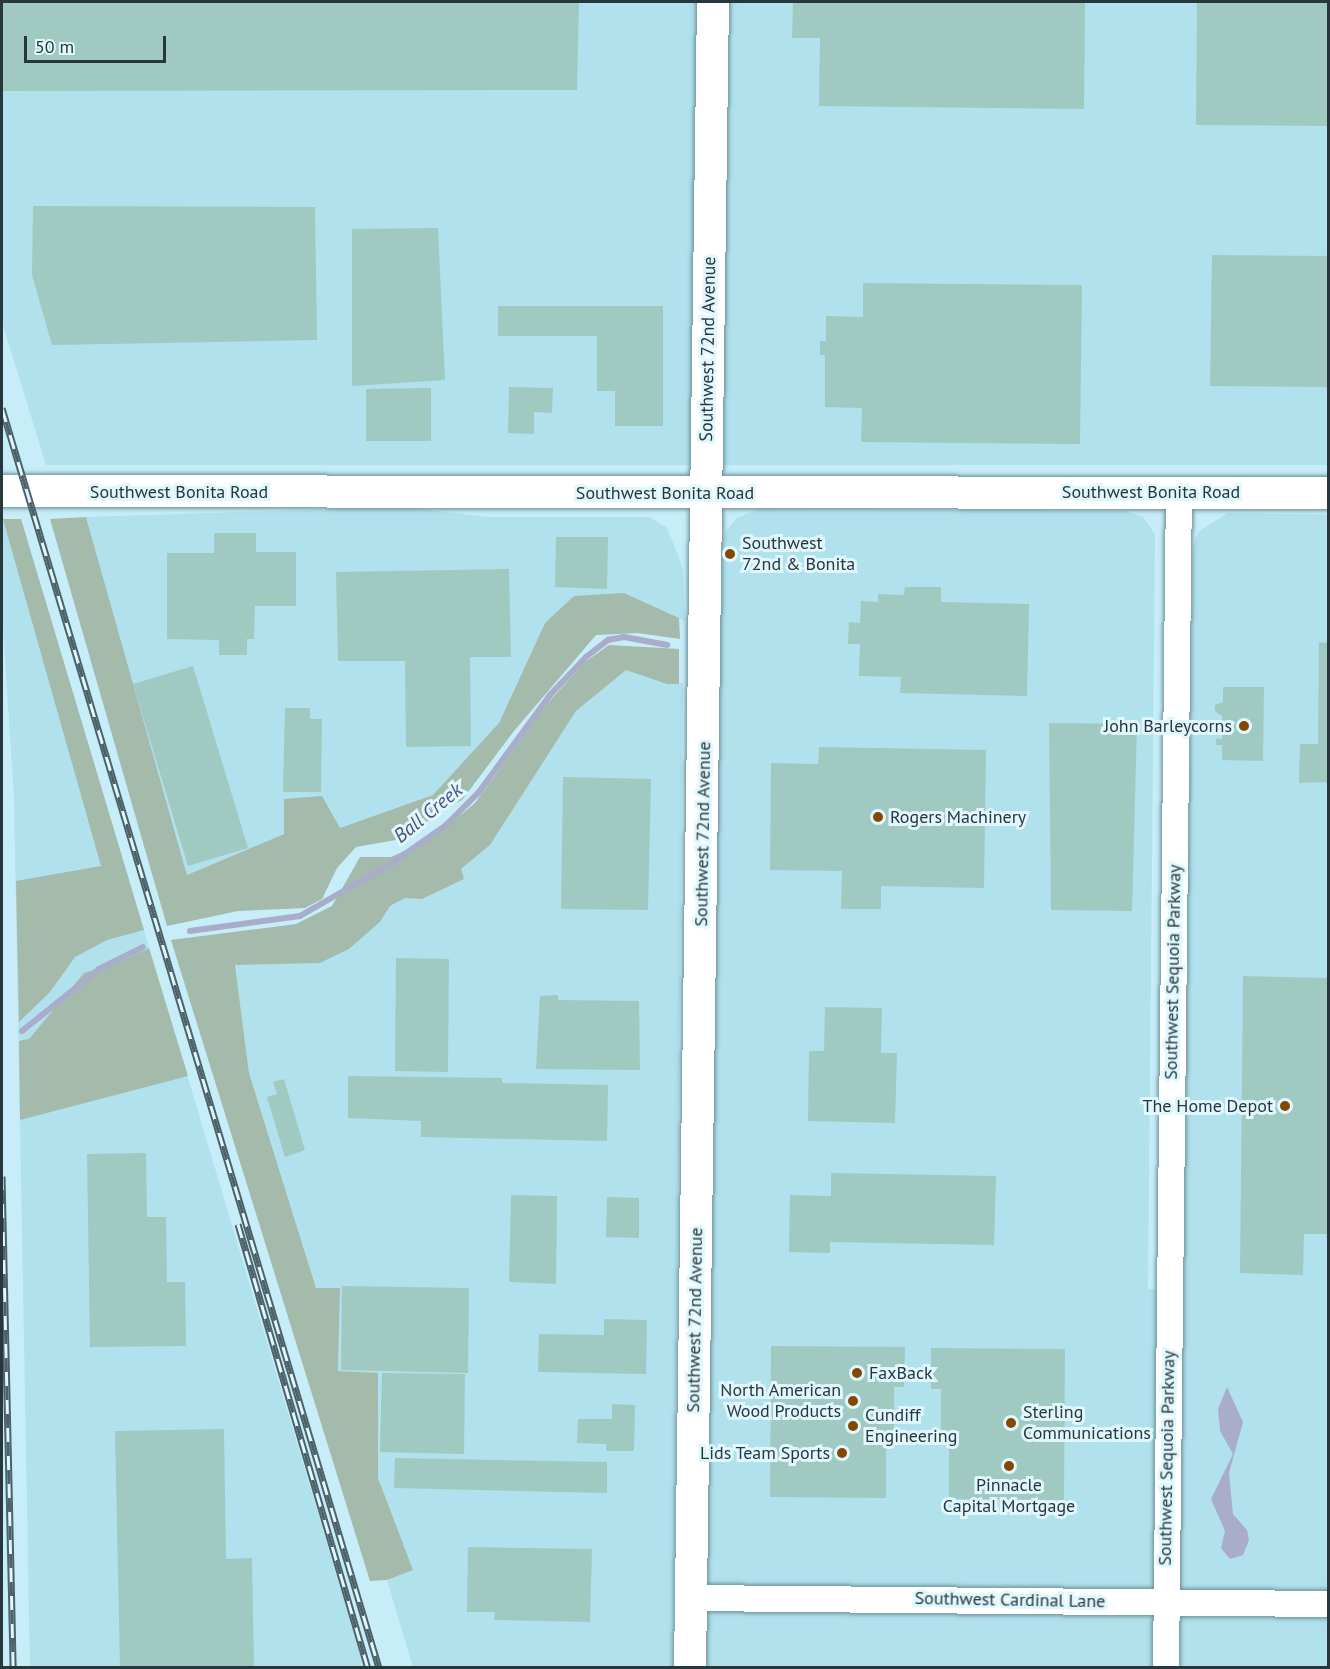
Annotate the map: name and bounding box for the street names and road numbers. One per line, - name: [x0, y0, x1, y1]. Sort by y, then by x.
- street label: Southwest 72nd Avenue: [696, 256, 720, 442]
- street label: Southwest Bonita Road: [90, 481, 268, 503]
- street label: Southwest Bonita Road: [1062, 481, 1240, 503]
- street label: Southwest Bonita Road: [576, 482, 754, 504]
- street label: Southwest 72nd Avenue: [691, 741, 715, 927]
- street label: Southwest Sequoia Parkway: [1160, 864, 1186, 1080]
- street label: Southwest 72nd Avenue: [683, 1227, 707, 1413]
- street label: Southwest Sequoia Parkway: [1154, 1350, 1180, 1566]
- street label: Southwest Cardinal Lane: [914, 1588, 1106, 1612]

